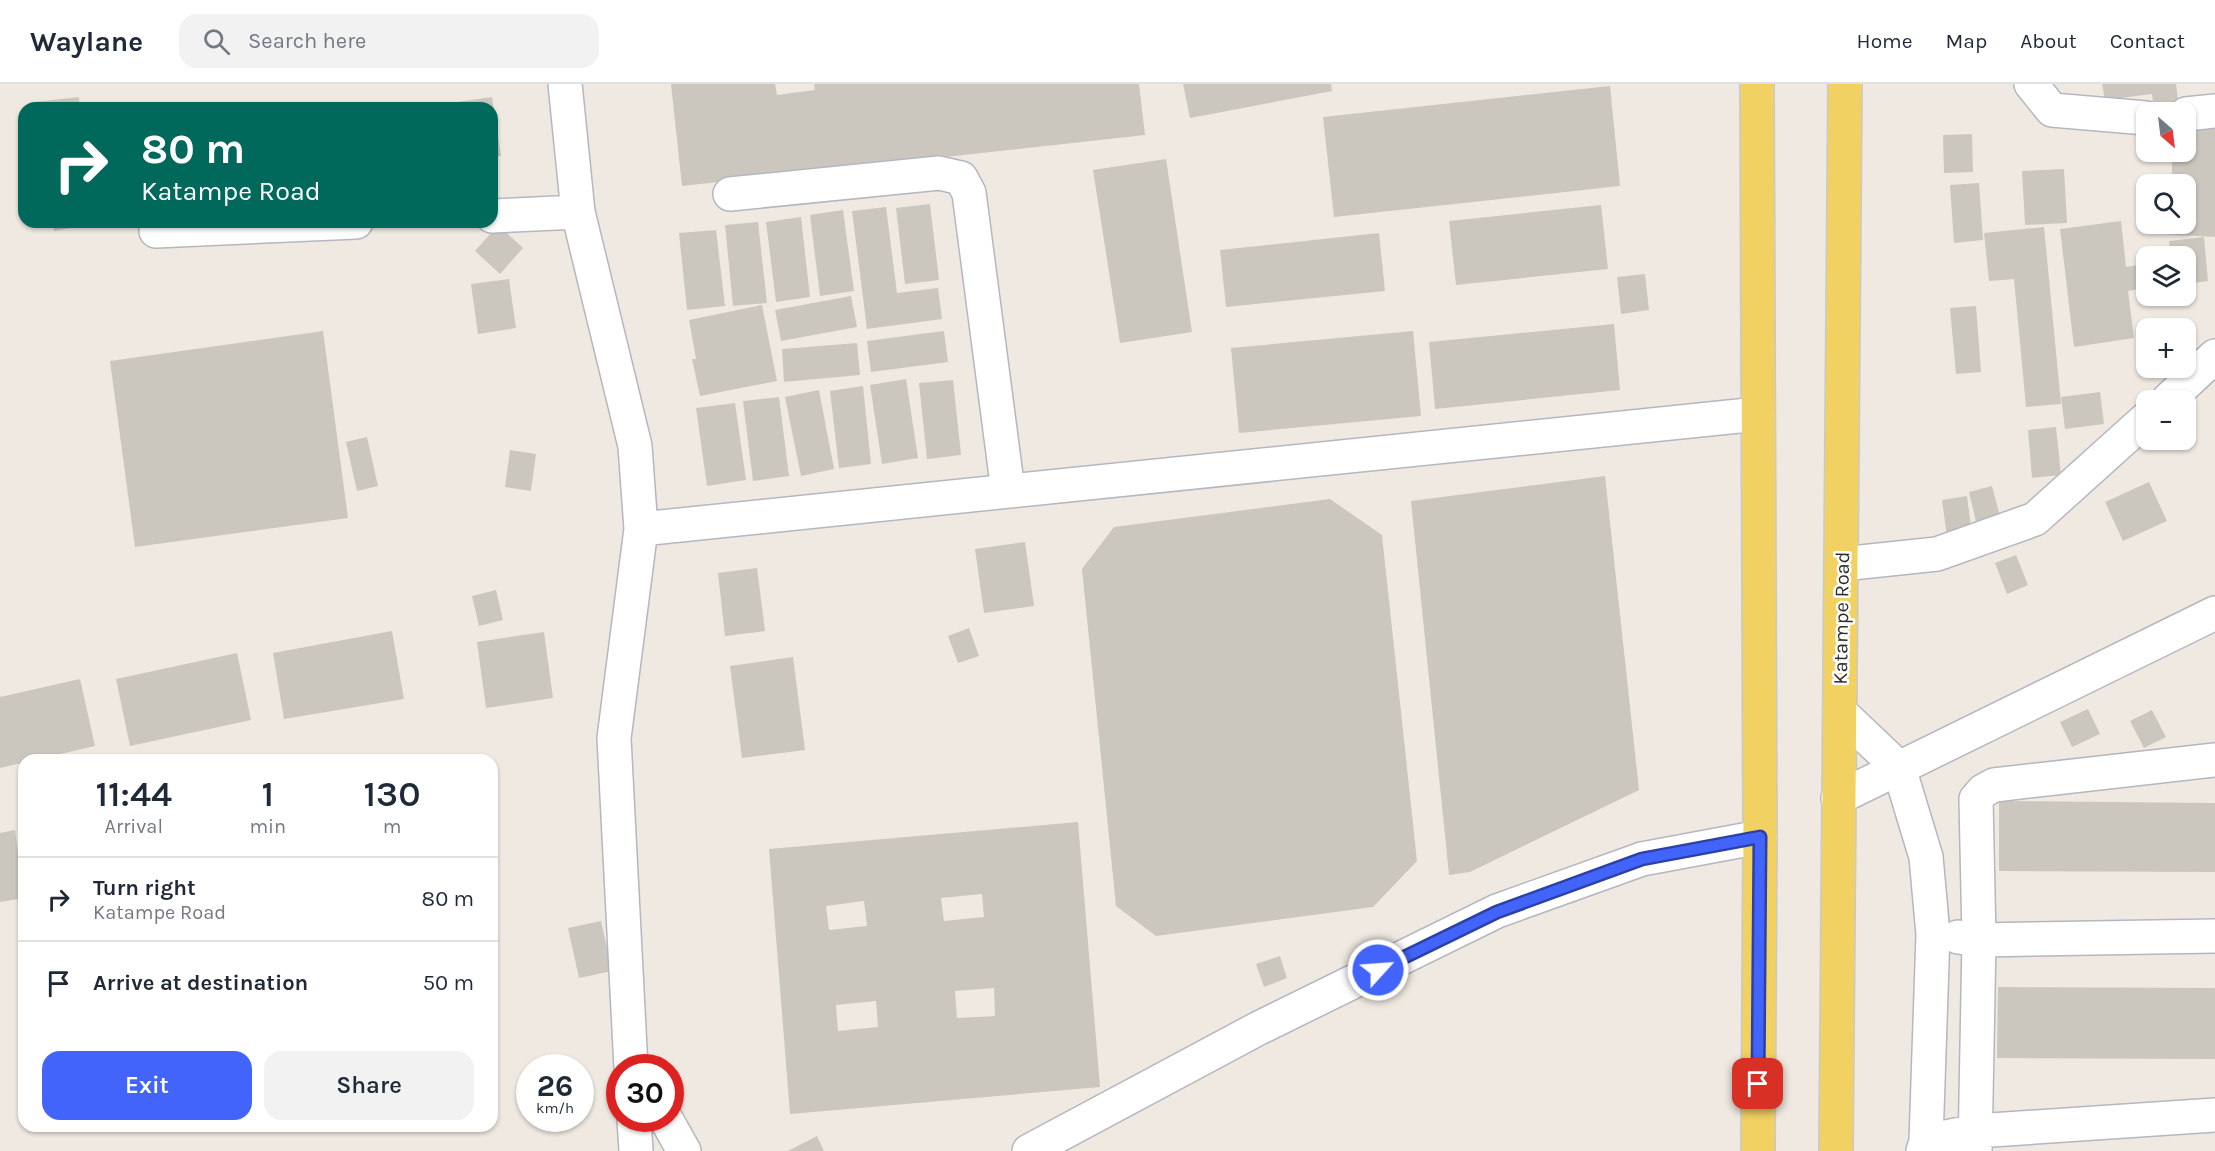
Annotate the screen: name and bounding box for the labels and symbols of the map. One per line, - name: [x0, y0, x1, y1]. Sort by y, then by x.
- north arrow: [2136, 102, 2196, 162]
- street label: Katampe Road: [1829, 551, 1854, 685]
- position arrow: [1346, 938, 1410, 1002]
- speed limit sign: 30: [606, 1054, 684, 1132]
- pin: [1732, 1058, 1783, 1109]

